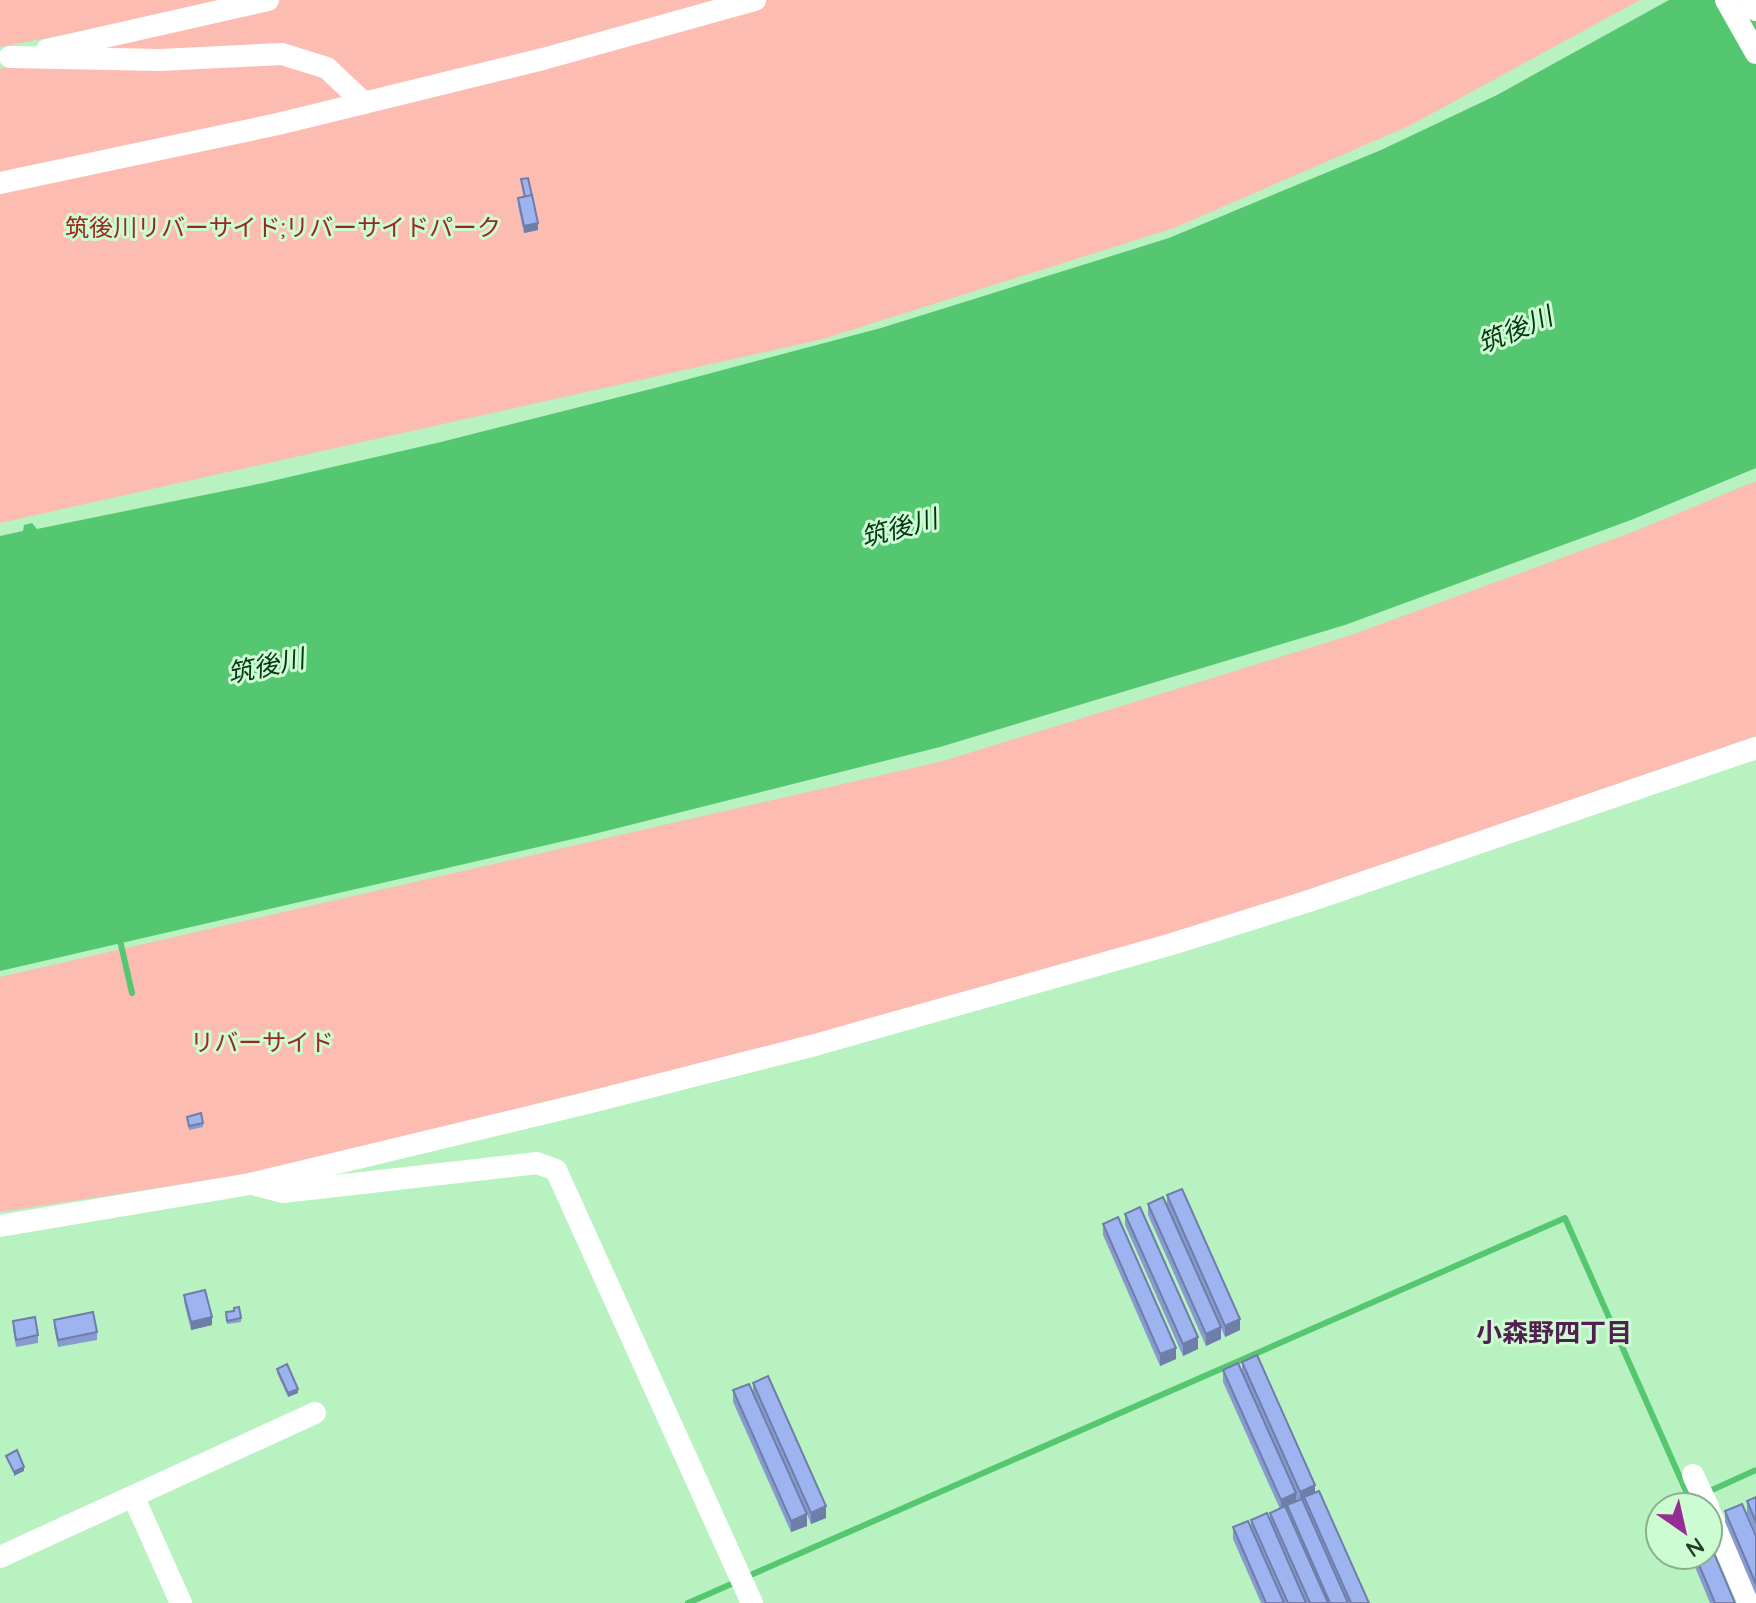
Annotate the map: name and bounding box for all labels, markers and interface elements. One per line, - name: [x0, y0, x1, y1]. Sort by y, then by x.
- park label: 筑後川リバーサイド;リバーサイドパーク: [65, 212, 501, 242]
- water label: 筑後川: [1472, 298, 1560, 360]
- water label: 筑後川: [857, 501, 944, 554]
- water label: 筑後川: [224, 641, 310, 690]
- park label: リバーサイド: [190, 1027, 334, 1057]
- district label: 小森野四丁目: [1476, 1316, 1632, 1349]
- north arrow: [1644, 1491, 1724, 1571]
- text: N: [1681, 1531, 1710, 1564]

